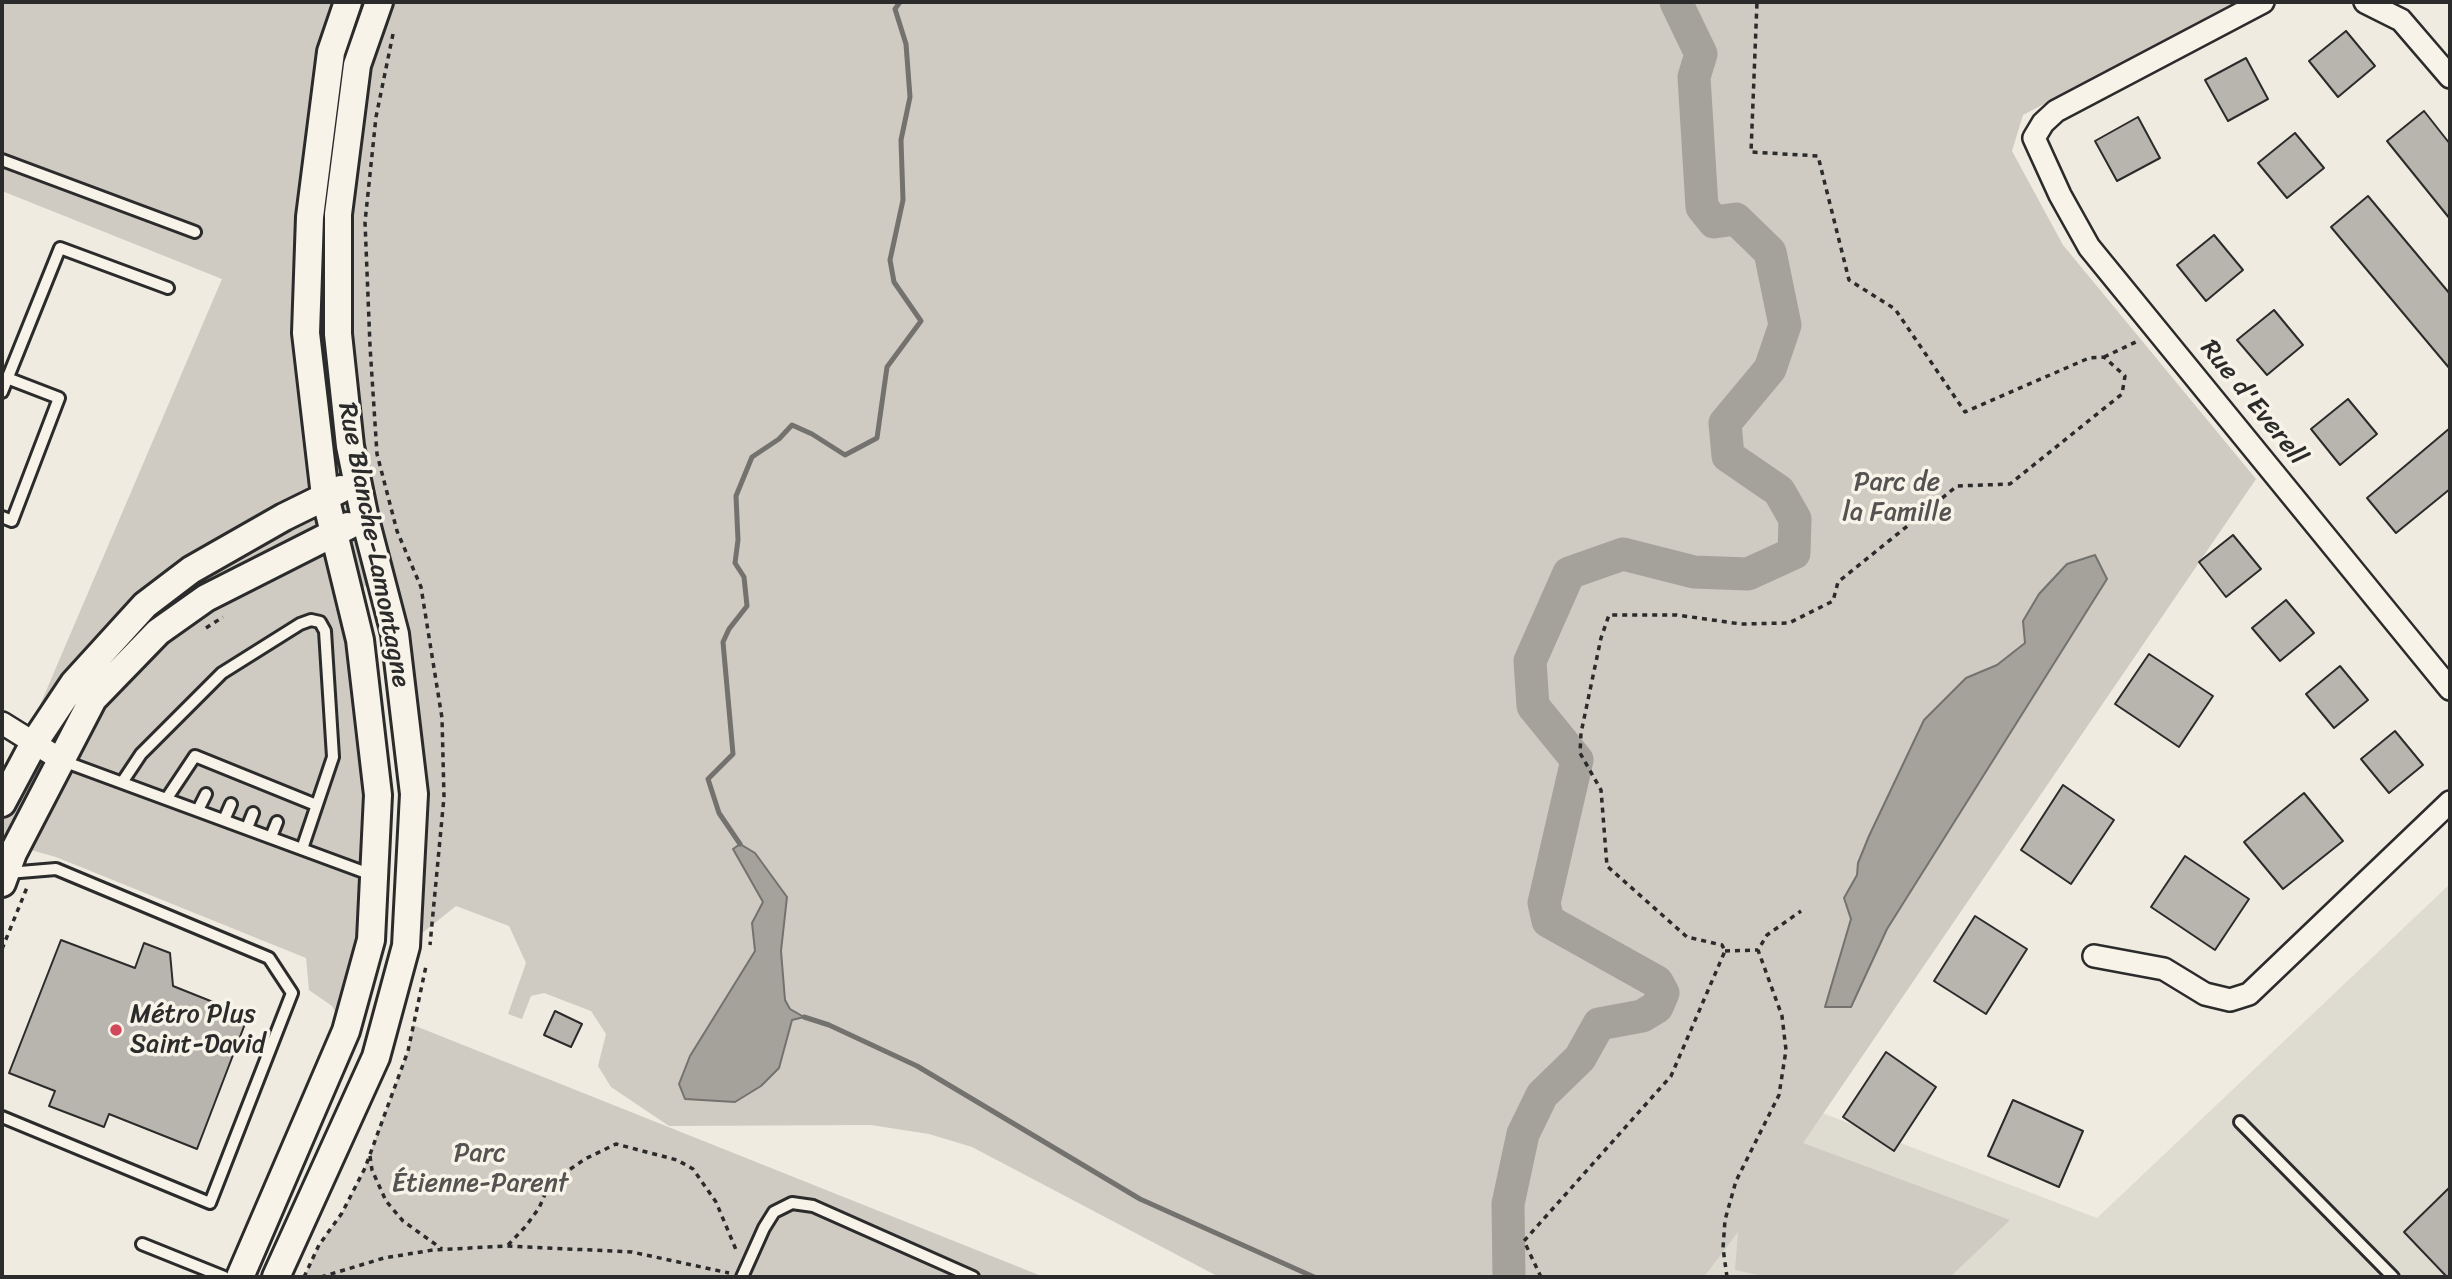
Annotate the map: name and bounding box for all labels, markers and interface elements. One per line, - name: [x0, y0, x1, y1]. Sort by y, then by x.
- street label: Rue d'Everell: [2193, 334, 2313, 472]
- street label: Rue Blanche-Lamontagne: [330, 400, 416, 690]
- park label: Parc de la Famille: [1843, 467, 1951, 528]
- place label: Métro Plus Saint-David: [130, 999, 266, 1060]
- marker: Métro Plus Saint-David: [108, 1022, 124, 1038]
- park label: Parc Étienne-Parent: [392, 1138, 568, 1200]

